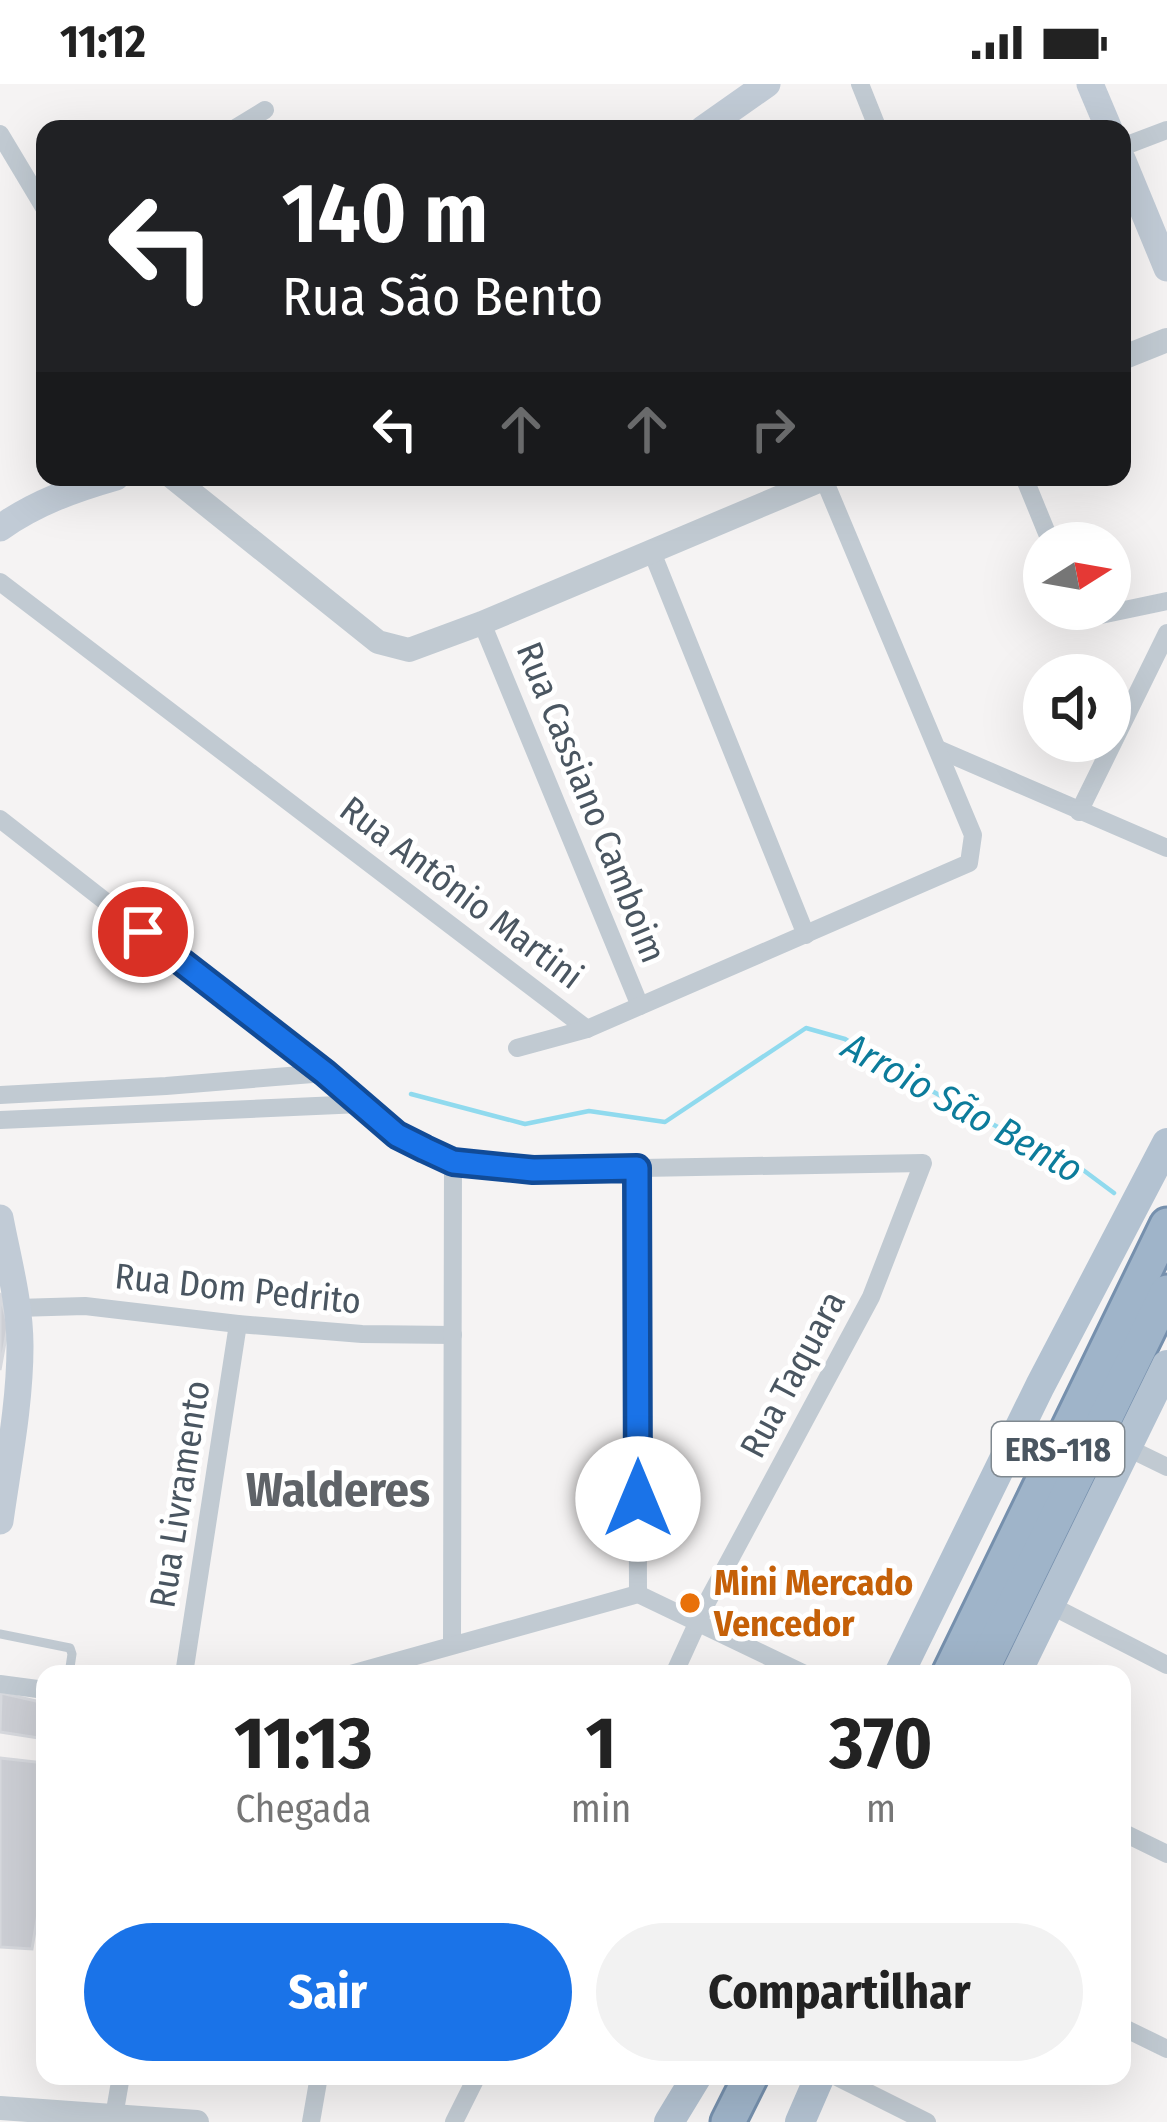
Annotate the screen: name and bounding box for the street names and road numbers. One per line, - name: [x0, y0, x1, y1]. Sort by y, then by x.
- street label: Rua Cassiano Camboim: [507, 636, 675, 969]
- street label: Rua Antônio Martini: [331, 787, 592, 998]
- street label: Rua Dom Pedrito: [113, 1254, 363, 1324]
- street label: Rua Taquara: [731, 1284, 855, 1465]
- street label: Rua Livramento: [140, 1377, 220, 1611]
- road number: ERS-118: [992, 1422, 1124, 1476]

